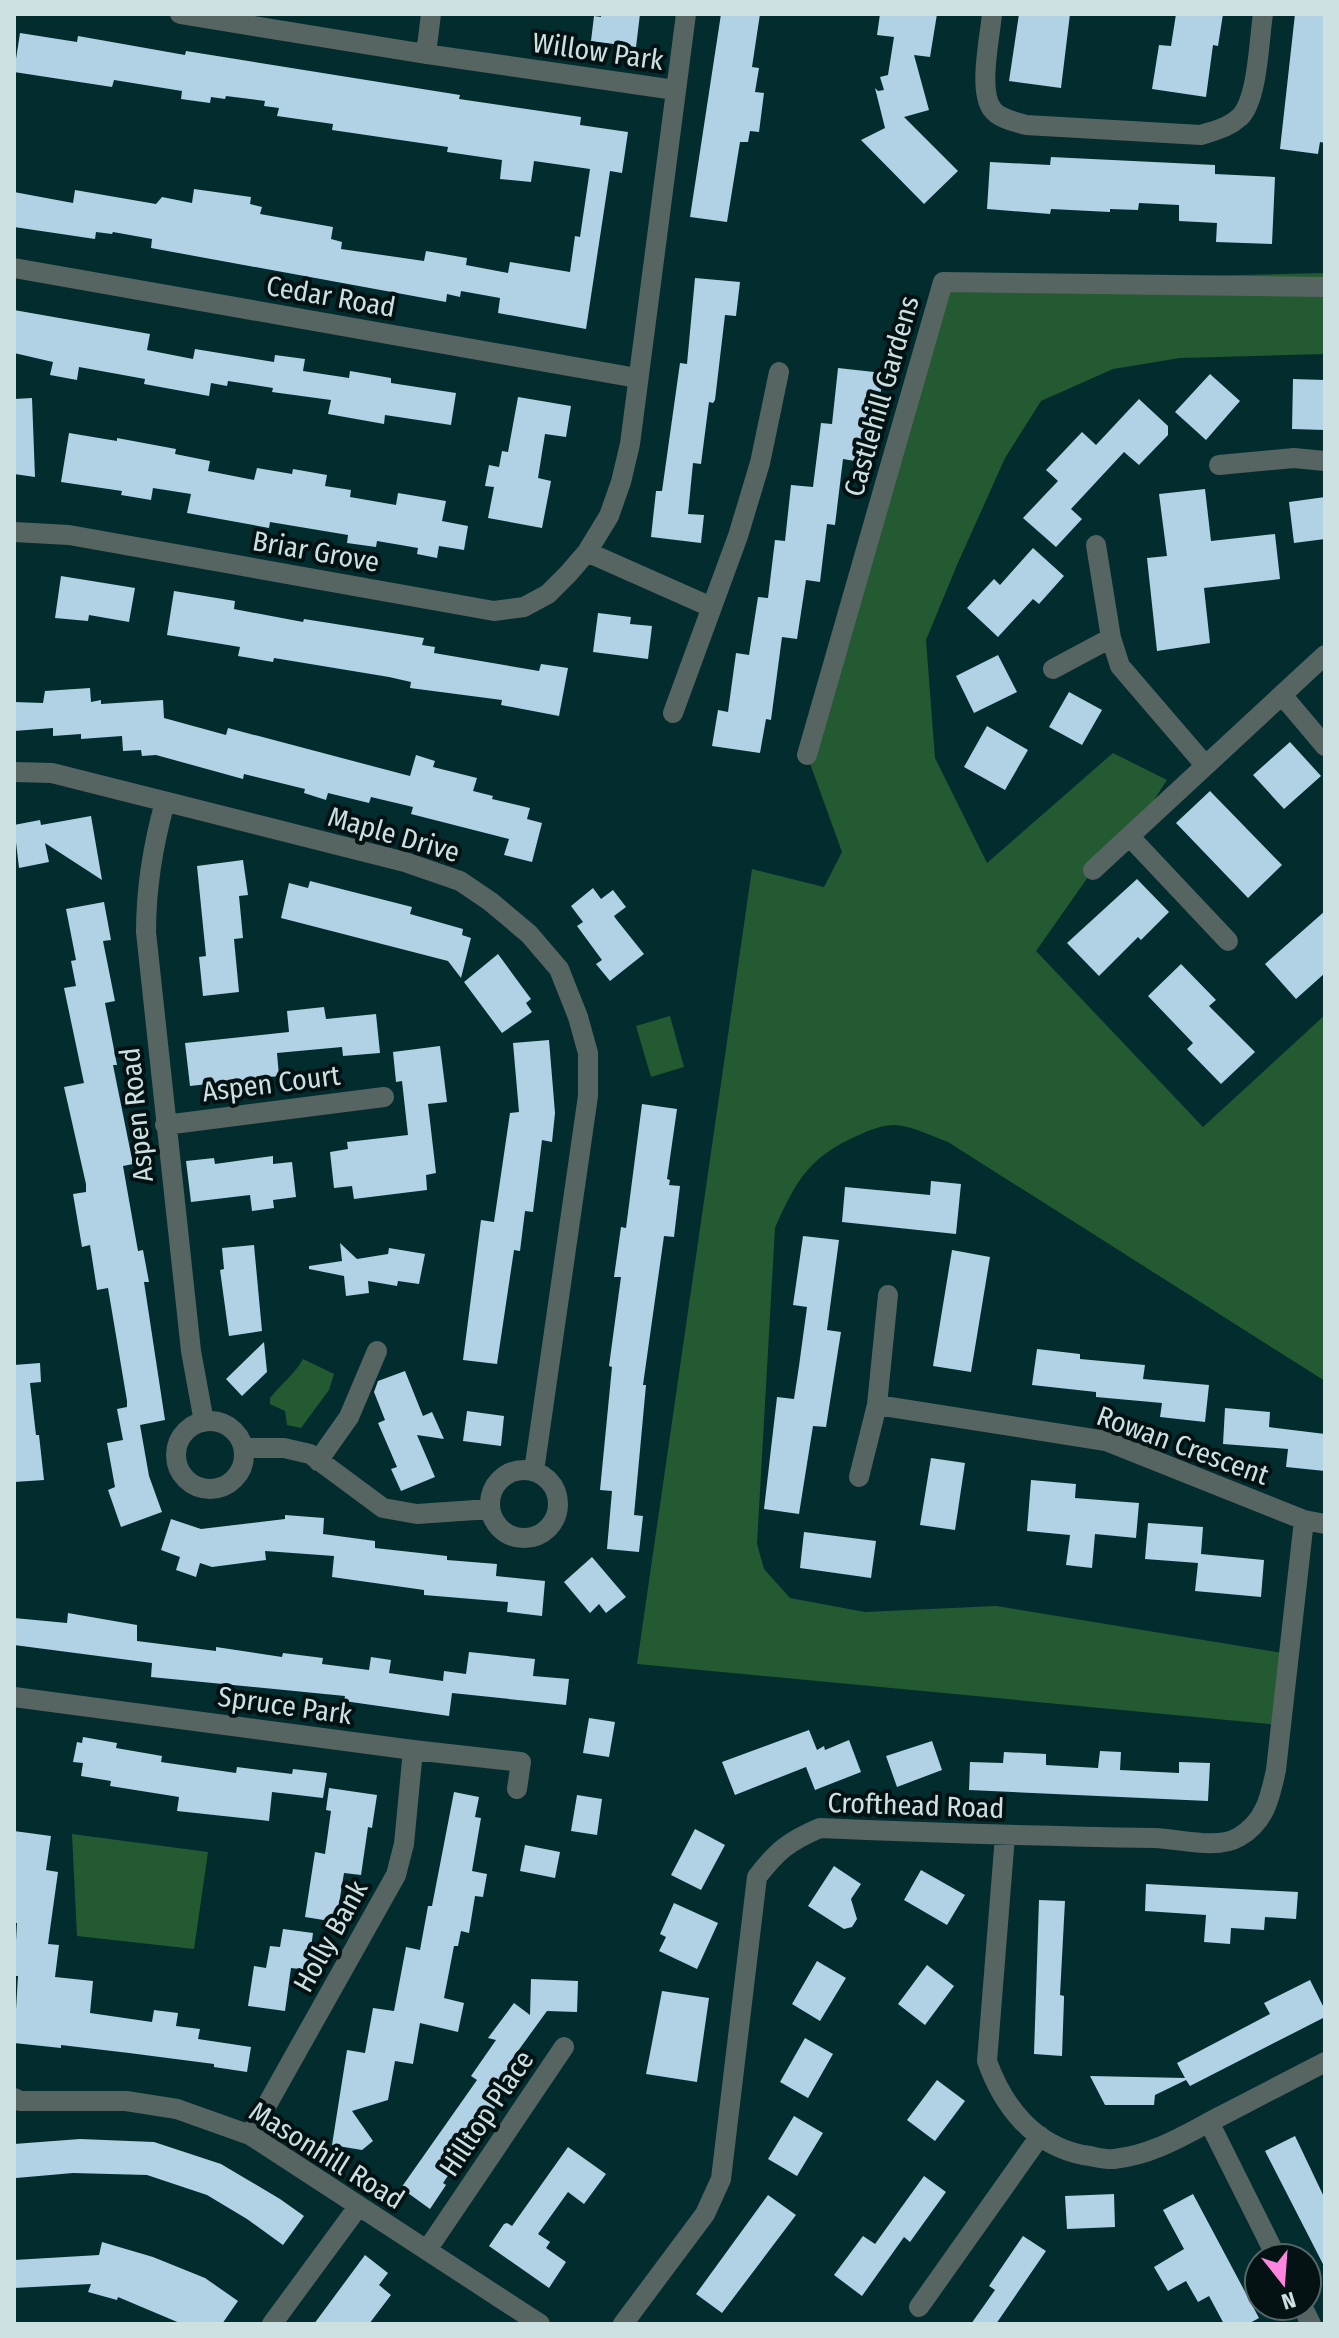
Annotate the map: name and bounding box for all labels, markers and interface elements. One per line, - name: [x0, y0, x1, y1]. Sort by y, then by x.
- street label: Willow Park: [530, 26, 667, 77]
- street label: Cedar Road: [264, 269, 398, 324]
- street label: Castlehill Gardens: [837, 292, 926, 500]
- street label: Briar Grove: [250, 524, 382, 579]
- street label: Maple Drive: [324, 800, 464, 869]
- street label: Aspen Road: [113, 1046, 160, 1184]
- street label: Aspen Court: [200, 1059, 343, 1108]
- street label: Rowan Crescent: [1092, 1399, 1274, 1492]
- street label: Spruce Park: [216, 1680, 355, 1731]
- street label: Crofthead Road: [827, 1786, 1005, 1825]
- street label: Holly Bank: [286, 1874, 375, 1998]
- street label: Hilltop Place: [432, 2044, 540, 2182]
- street label: Masonhill Road: [243, 2095, 410, 2216]
- north arrow: [1243, 2242, 1323, 2322]
- text: N: [1278, 2286, 1299, 2315]

